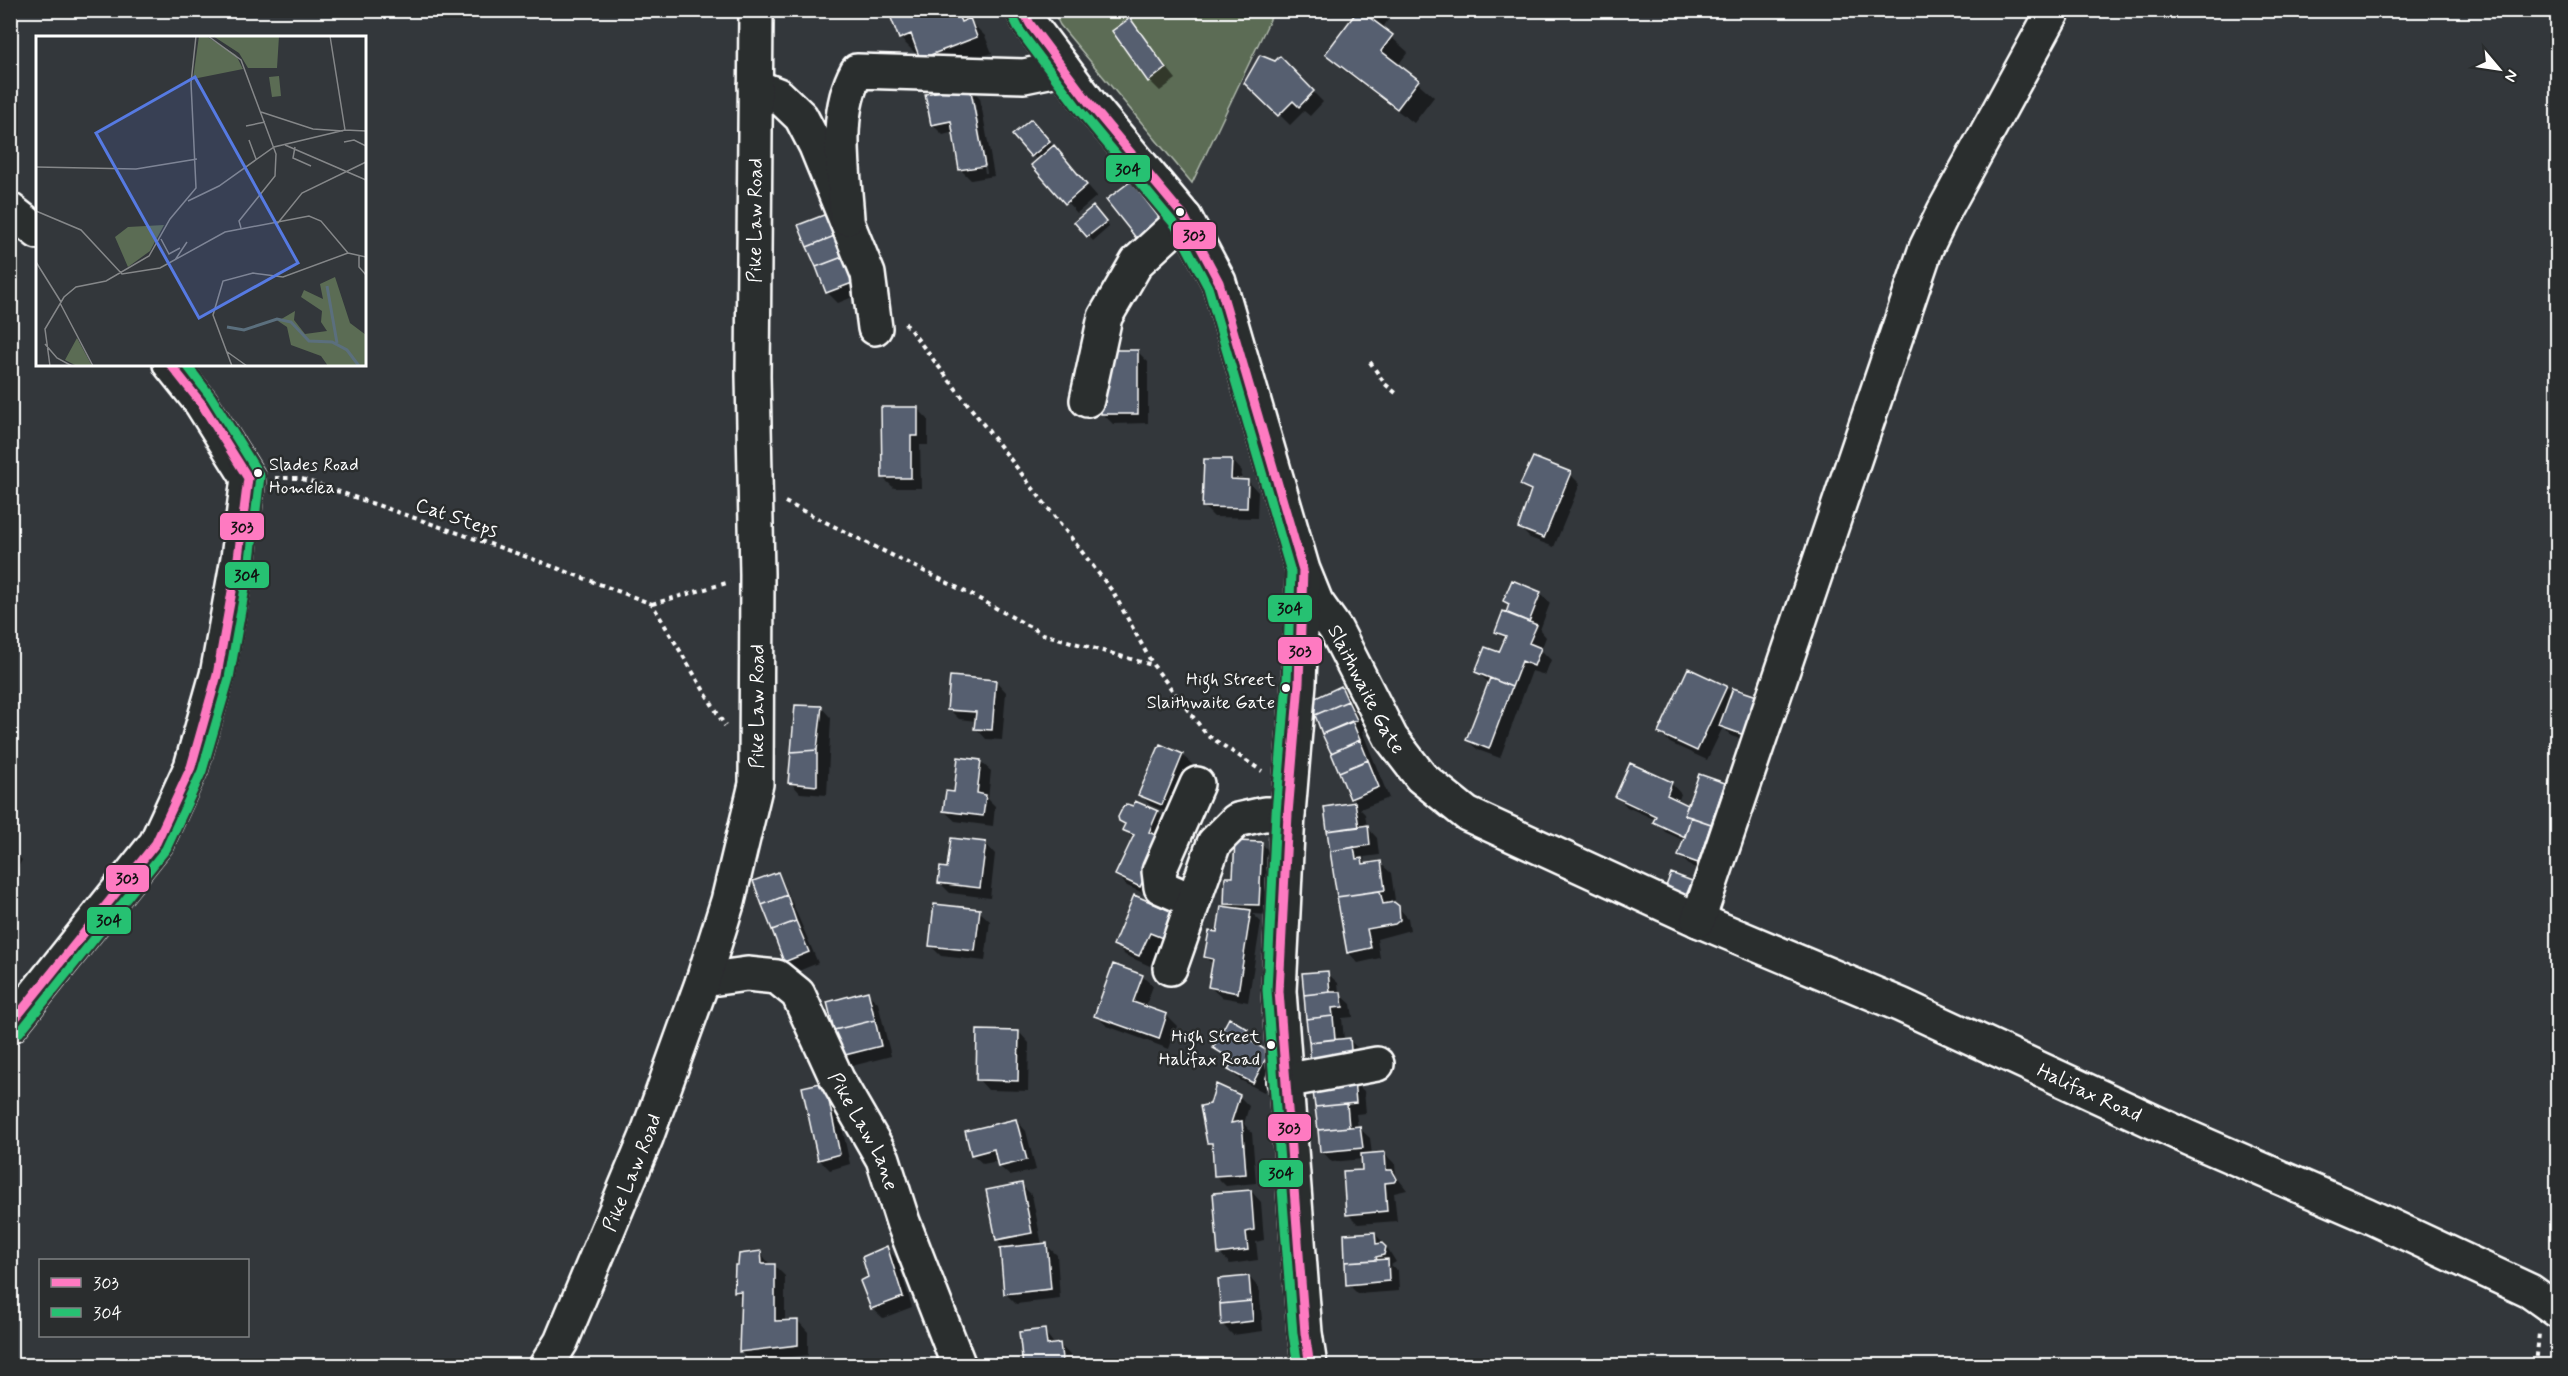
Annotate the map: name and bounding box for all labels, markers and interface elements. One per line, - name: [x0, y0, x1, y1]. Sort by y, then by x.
- inset map: [36, 36, 366, 366]
- north arrow: [2469, 39, 2529, 99]
- text: N: [2499, 66, 2523, 85]
- line badge: 304: [1105, 154, 1151, 183]
- street label: Pike Law Road: [742, 158, 770, 283]
- text: 304: [1115, 160, 1141, 181]
- unlabelled marker: [1174, 206, 1186, 218]
- line badge: 303: [1172, 221, 1217, 250]
- text: 303: [1183, 226, 1206, 247]
- place label: Slades Road Homelea: [269, 453, 359, 500]
- marker: Slades Road Homelea: [252, 467, 264, 479]
- street label: Cat Steps: [412, 492, 501, 545]
- line badge: 303: [219, 512, 265, 541]
- text: 303: [231, 518, 254, 539]
- line badge: 304: [224, 561, 270, 589]
- text: 304: [234, 566, 260, 587]
- line badge: 304: [1267, 594, 1313, 623]
- text: 304: [1277, 599, 1303, 620]
- street label: Slaithwaite Gate: [1320, 620, 1411, 760]
- line badge: 303: [1277, 636, 1323, 665]
- text: 303: [1289, 642, 1312, 663]
- street label: Pike Law Road: [744, 644, 772, 769]
- place label: High Street Slaithwaite Gate: [1147, 668, 1275, 715]
- marker: High Street Slaithwaite Gate: [1280, 682, 1292, 694]
- line badge: 303: [105, 864, 150, 893]
- text: 303: [116, 869, 139, 890]
- line badge: 304: [86, 906, 132, 935]
- text: 304: [96, 911, 122, 932]
- place label: High Street Halifax Road: [1159, 1025, 1260, 1072]
- marker: High Street Halifax Road: [1265, 1039, 1277, 1051]
- street label: Halifax Road: [2032, 1058, 2146, 1129]
- street label: Pike Law Lane: [821, 1068, 904, 1194]
- street label: Pike Law Road: [597, 1110, 669, 1236]
- line badge: 303: [1267, 1113, 1312, 1142]
- text: 303: [1278, 1119, 1301, 1140]
- line badge: 304: [1258, 1159, 1304, 1188]
- text: 304: [1268, 1164, 1294, 1185]
- legend: [39, 1259, 249, 1337]
- text: 303: [93, 1272, 119, 1296]
- text: 304: [93, 1302, 122, 1326]

